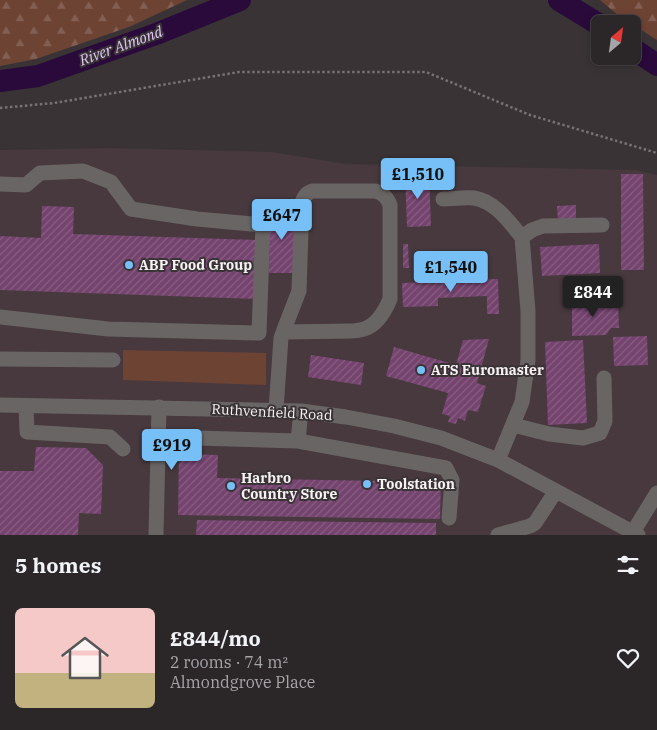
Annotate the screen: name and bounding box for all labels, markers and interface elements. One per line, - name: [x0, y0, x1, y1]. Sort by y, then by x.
- north arrow: [591, 15, 641, 65]
- map controls: [591, 15, 641, 65]
- water label: River Almond: [76, 21, 166, 70]
- pin: £1,510: [377, 158, 459, 200]
- text: £1,510: [392, 164, 444, 184]
- pin: £647: [252, 198, 312, 241]
- text: £647: [263, 205, 301, 225]
- pin: £1,540: [410, 250, 492, 293]
- place label: ABP Food Group: [139, 256, 252, 274]
- text: £1,540: [425, 257, 477, 277]
- marker: ABP Food Group: [123, 259, 135, 271]
- pin: £844: [563, 276, 623, 318]
- text: £844: [574, 282, 612, 302]
- place label: ATS Euromaster: [431, 361, 544, 379]
- marker: ATS Euromaster: [415, 364, 427, 376]
- street label: Ruthvenfield Road: [211, 400, 333, 424]
- pin: £919: [142, 428, 202, 471]
- text: £919: [153, 435, 191, 455]
- place label: Harbro Country Store: [241, 469, 338, 503]
- place label: Toolstation: [377, 475, 455, 493]
- marker: Toolstation: [361, 478, 373, 490]
- marker: Harbro Country Store: [225, 480, 237, 492]
- text: 5 homes: [15, 551, 101, 579]
- icon: filters: [614, 551, 642, 579]
- text: £844/mo: [170, 624, 261, 652]
- icon: home: [55, 628, 115, 688]
- icon: heart: [614, 644, 642, 672]
- text: 2 rooms · 74 m²: [170, 652, 288, 672]
- text: Almondgrove Place: [170, 672, 315, 692]

